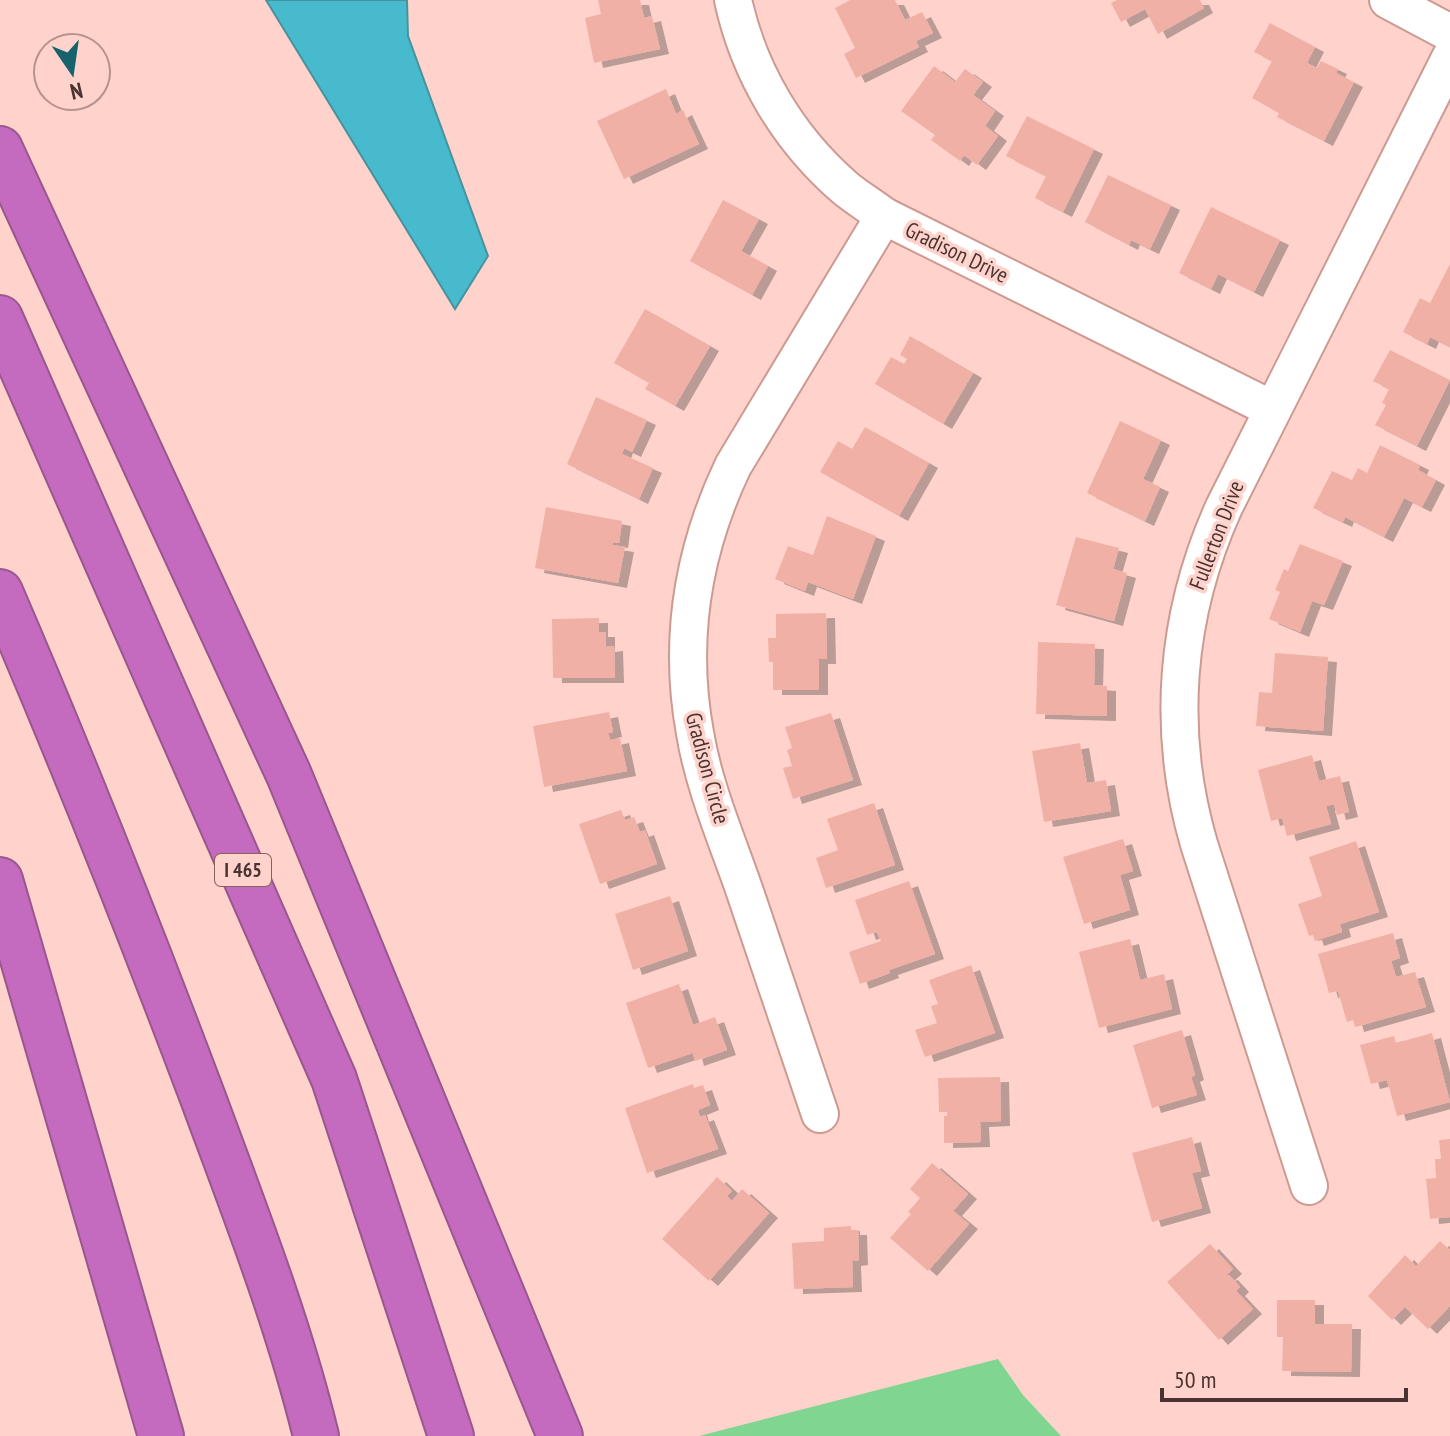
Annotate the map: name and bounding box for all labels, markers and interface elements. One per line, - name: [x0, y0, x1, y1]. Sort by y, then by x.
- north arrow: [32, 32, 112, 112]
- text: N: [68, 77, 85, 106]
- street label: Gradison Drive: [901, 215, 1013, 289]
- street label: Fullerton Drive: [1182, 477, 1250, 593]
- street label: Gradison Circle: [680, 709, 736, 827]
- road number: I 465: [215, 854, 271, 886]
- scale bar: [1162, 1352, 1406, 1402]
- text: 50 m: [1174, 1364, 1216, 1395]

